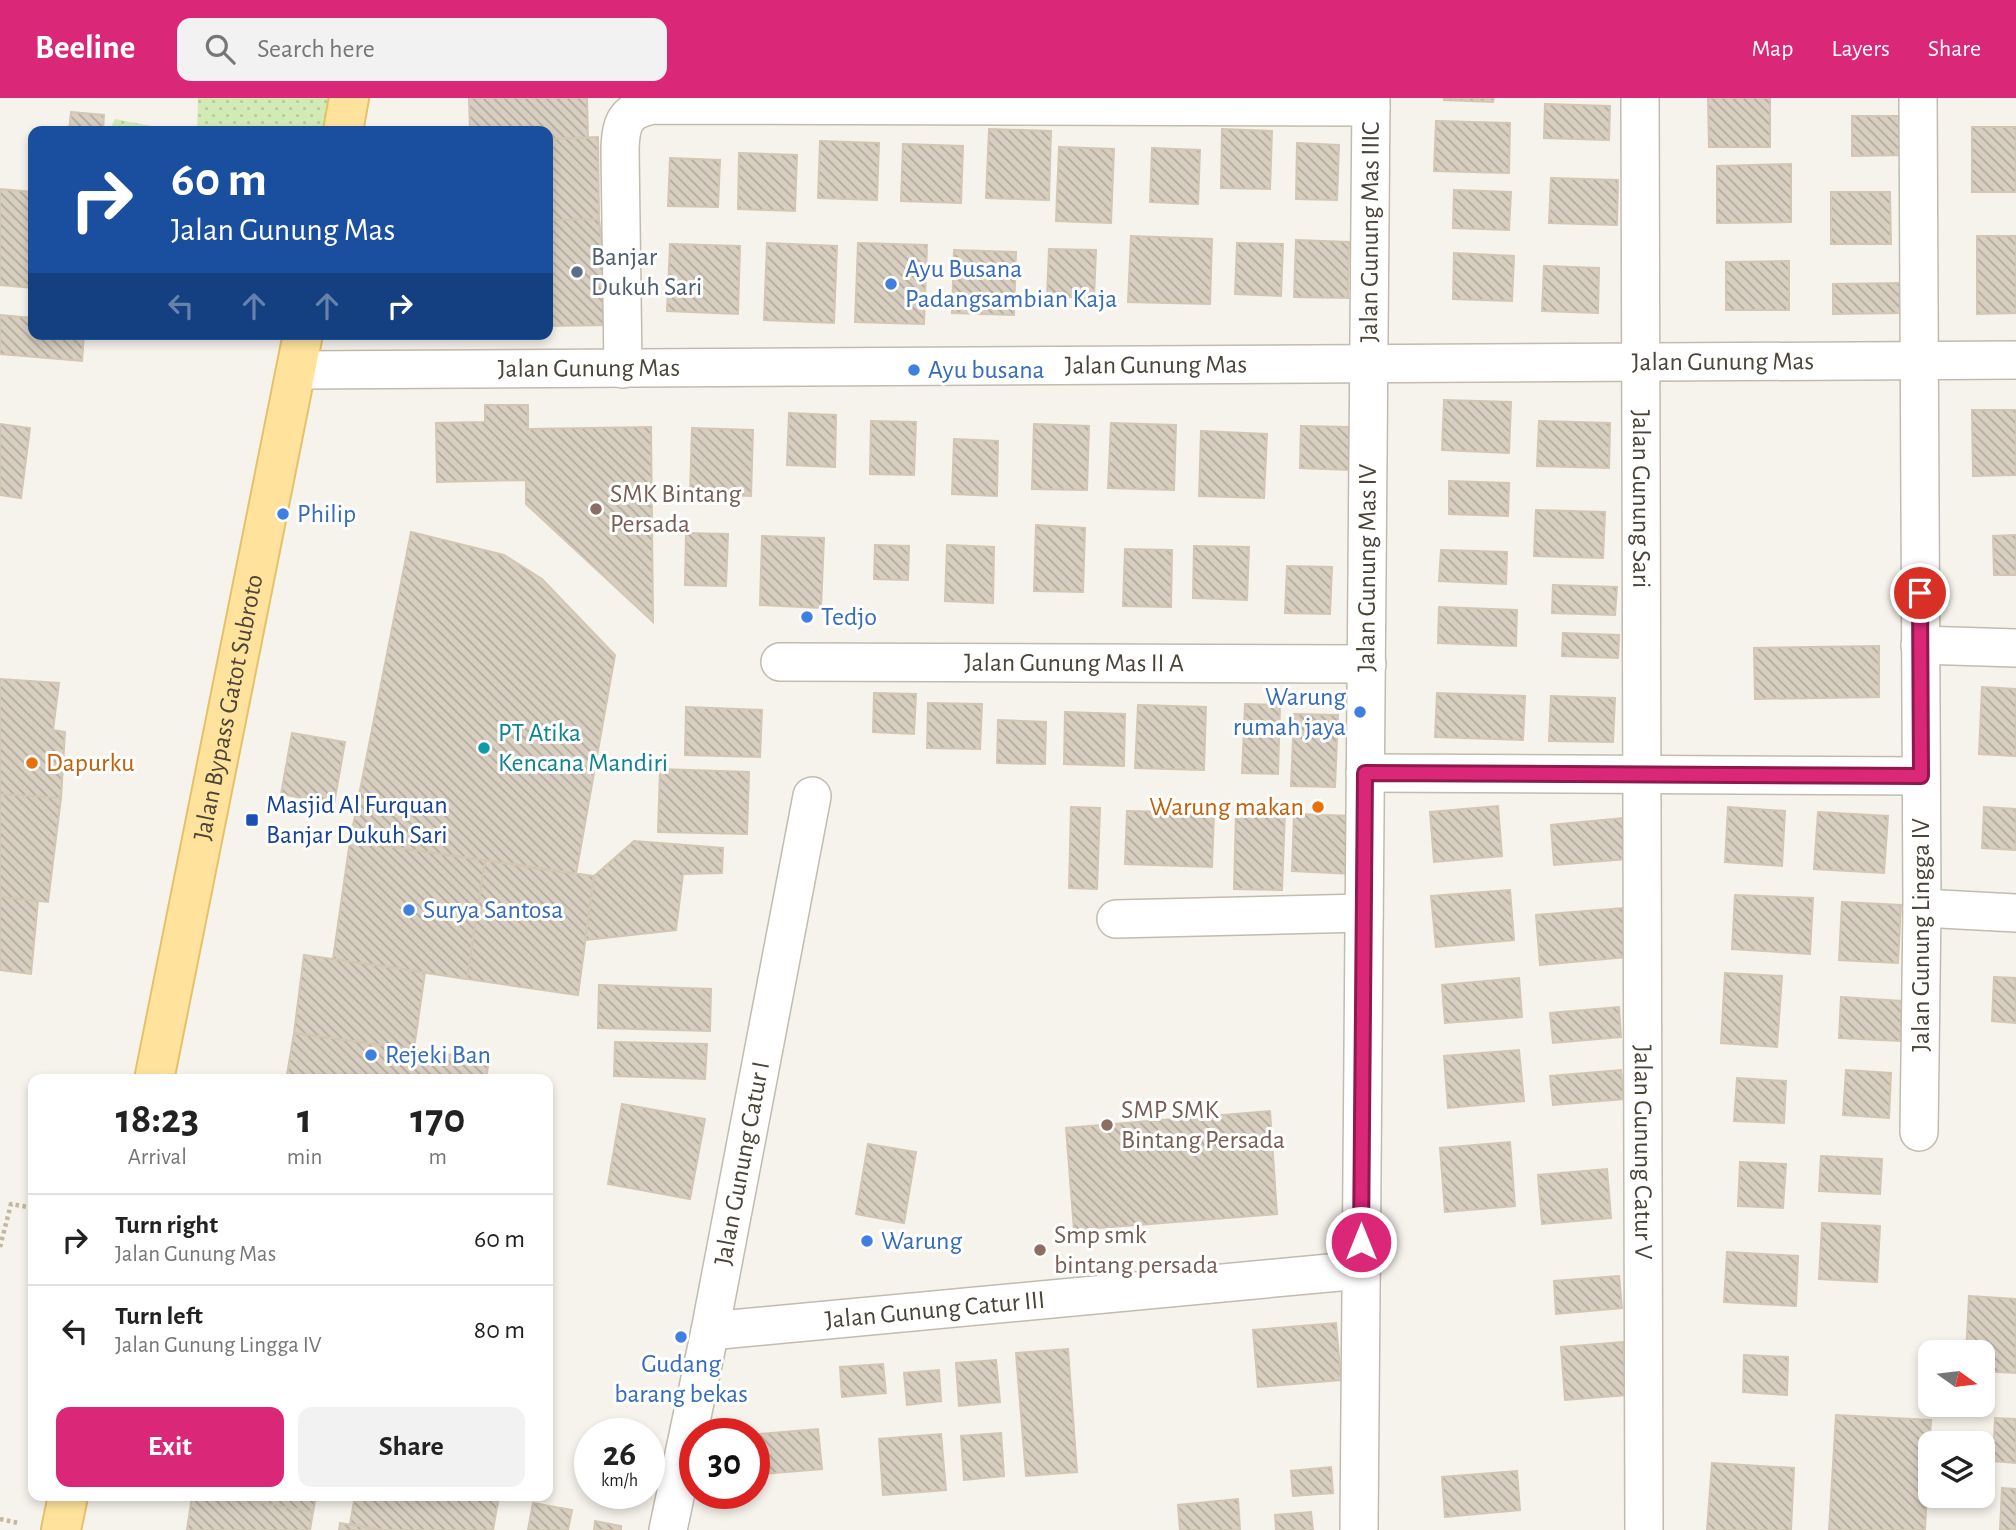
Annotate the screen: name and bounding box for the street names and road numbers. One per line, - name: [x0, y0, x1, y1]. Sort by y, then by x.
- street label: Jalan Gunung Mas IIIC: [1356, 122, 1384, 342]
- street label: Jalan Gunung Mas: [1632, 348, 1814, 375]
- street label: Jalan Gunung Mas: [1065, 351, 1247, 379]
- street label: Jalan Gunung Mas: [498, 355, 680, 382]
- street label: Jalan Gunung Sari: [1628, 410, 1654, 588]
- street label: Jalan Gunung Mas IV: [1353, 464, 1381, 672]
- street label: Jalan Bypass Gatot Subroto: [189, 572, 268, 843]
- street label: Jalan Gunung Mas II A: [964, 650, 1184, 676]
- street label: Jalan Gunung Lingga IV: [1908, 818, 1934, 1052]
- street label: Jalan Gunung Catur V: [1630, 1045, 1656, 1260]
- street label: Jalan Gunung Catur I: [710, 1059, 774, 1267]
- street label: Jalan Gunung Catur III: [824, 1287, 1046, 1333]

